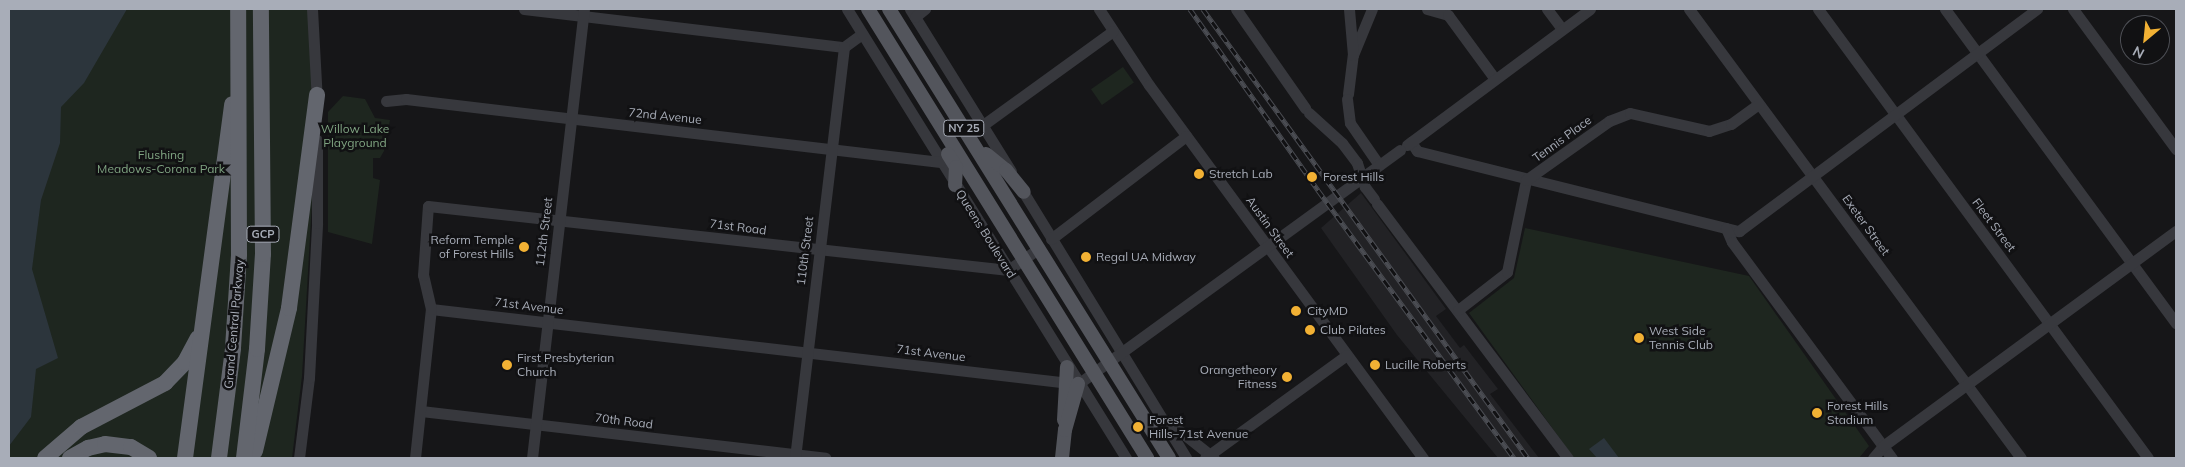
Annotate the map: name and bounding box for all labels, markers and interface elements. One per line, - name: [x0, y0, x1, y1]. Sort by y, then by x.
- north arrow: [2120, 15, 2170, 65]
- text: N: [2130, 42, 2147, 63]
- street label: 72nd Avenue: [628, 105, 702, 127]
- street label: Tennis Place: [1530, 113, 1594, 165]
- road number: NY 25: [943, 120, 985, 136]
- park label: Willow Lake Playground: [321, 122, 389, 150]
- park label: Flushing Meadows-Corona Park: [97, 148, 225, 176]
- place label: Stretch Lab: [1209, 167, 1273, 181]
- marker: Stretch Lab: [1193, 168, 1205, 180]
- marker: Forest Hills: [1305, 170, 1319, 184]
- place label: Forest Hills: [1323, 170, 1384, 184]
- street label: Queens Boulevard: [953, 187, 1019, 281]
- street label: Exeter Street: [1839, 192, 1893, 258]
- street label: Austin Street: [1243, 194, 1297, 260]
- street label: Fleet Street: [1969, 195, 2019, 255]
- street label: 112th Street: [533, 197, 555, 267]
- street label: 71st Road: [709, 216, 767, 238]
- street label: 110th Street: [794, 216, 816, 286]
- road number: GCP: [246, 225, 280, 242]
- place label: Reform Temple of Forest Hills: [431, 233, 514, 261]
- marker: Reform Temple of Forest Hills: [518, 241, 530, 253]
- place label: Regal UA Midway: [1096, 250, 1196, 264]
- marker: Regal UA Midway: [1080, 251, 1092, 263]
- street label: Grand Central Parkway: [221, 259, 247, 389]
- street label: 71st Avenue: [494, 295, 564, 317]
- marker: CityMD: [1289, 304, 1303, 318]
- place label: CityMD: [1307, 304, 1348, 318]
- place label: Club Pilates: [1320, 323, 1386, 337]
- marker: Club Pilates: [1304, 324, 1316, 336]
- place label: West Side Tennis Club: [1649, 324, 1713, 352]
- marker: West Side Tennis Club: [1633, 332, 1645, 344]
- street label: 71st Avenue: [896, 342, 966, 364]
- place label: First Presbyterian Church: [517, 351, 614, 379]
- place label: Lucille Roberts: [1385, 358, 1466, 372]
- marker: First Presbyterian Church: [501, 359, 513, 371]
- marker: Lucille Roberts: [1369, 359, 1381, 371]
- place label: Orangetheory Fitness: [1200, 363, 1277, 391]
- marker: Orangetheory Fitness: [1281, 371, 1293, 383]
- place label: Forest Hills Stadium: [1827, 399, 1888, 427]
- marker: Forest Hills Stadium: [1811, 407, 1823, 419]
- street label: 70th Road: [594, 410, 654, 432]
- place label: Forest Hills–71st Avenue: [1149, 413, 1248, 441]
- marker: Forest Hills–71st Avenue: [1131, 420, 1145, 434]

